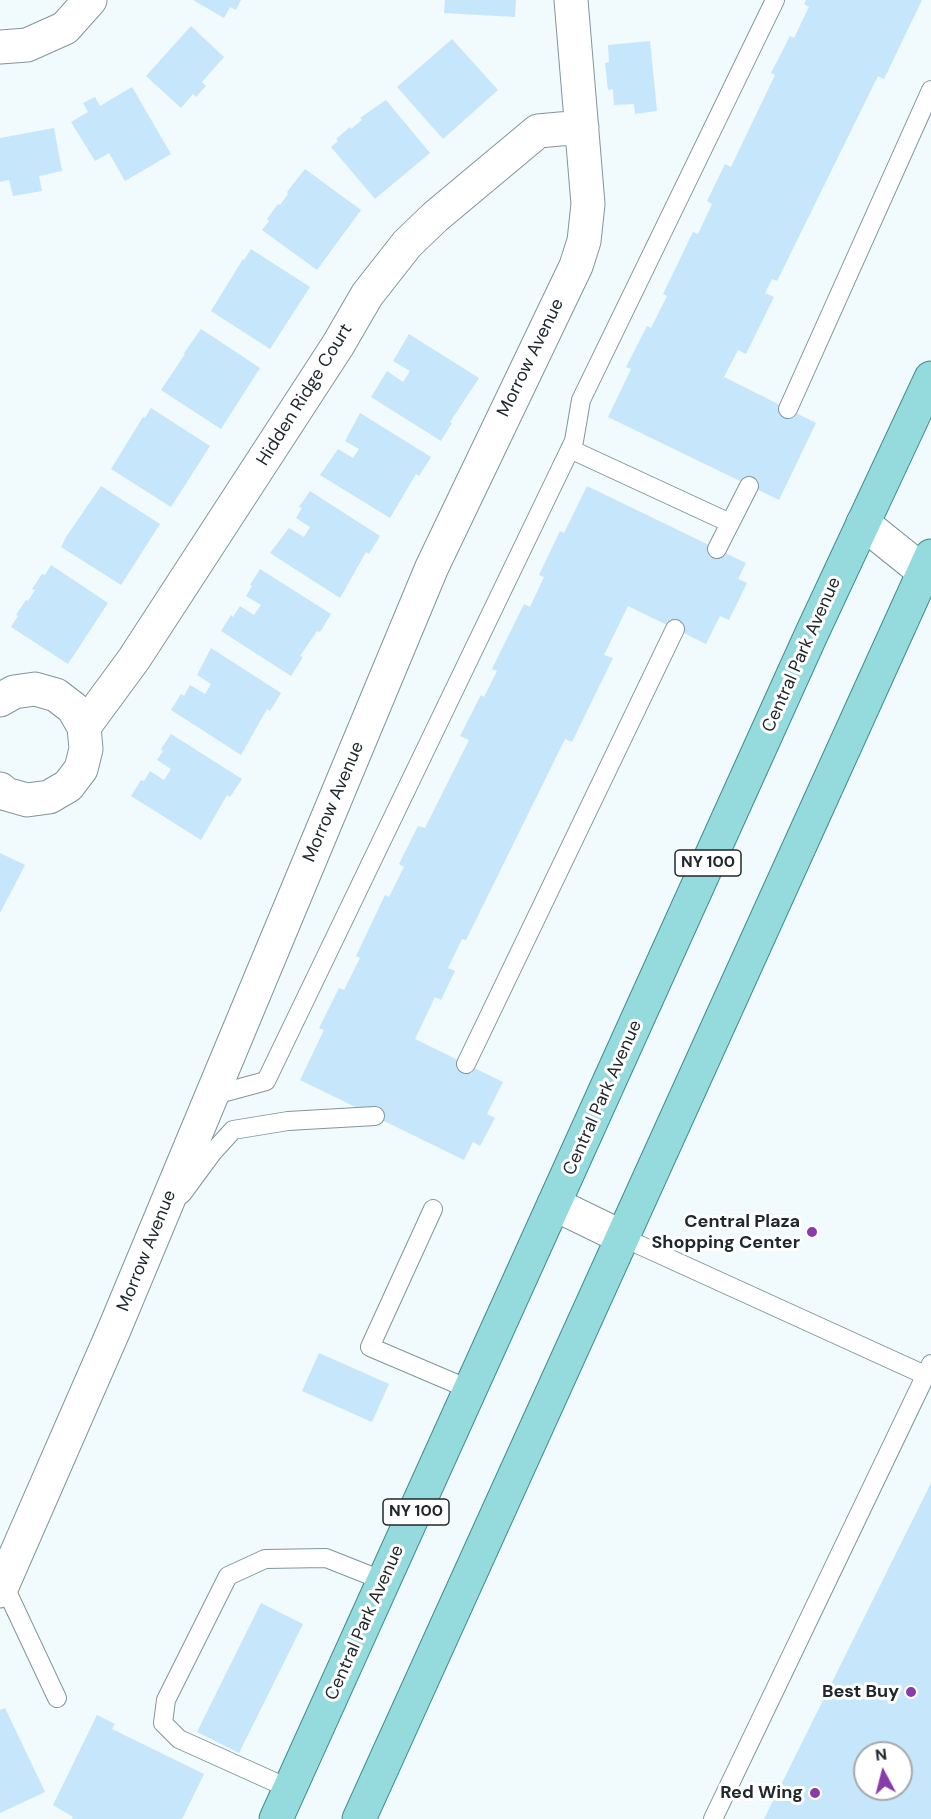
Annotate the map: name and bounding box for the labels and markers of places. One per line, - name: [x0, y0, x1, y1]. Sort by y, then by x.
- place label: Central Plaza Shopping Center: [651, 1211, 800, 1254]
- marker: Central Plaza Shopping Center: [805, 1225, 819, 1239]
- place label: Best Buy: [822, 1681, 899, 1703]
- marker: Best Buy: [904, 1685, 918, 1699]
- place label: Red Wing: [720, 1782, 803, 1804]
- marker: Red Wing: [808, 1786, 822, 1800]

